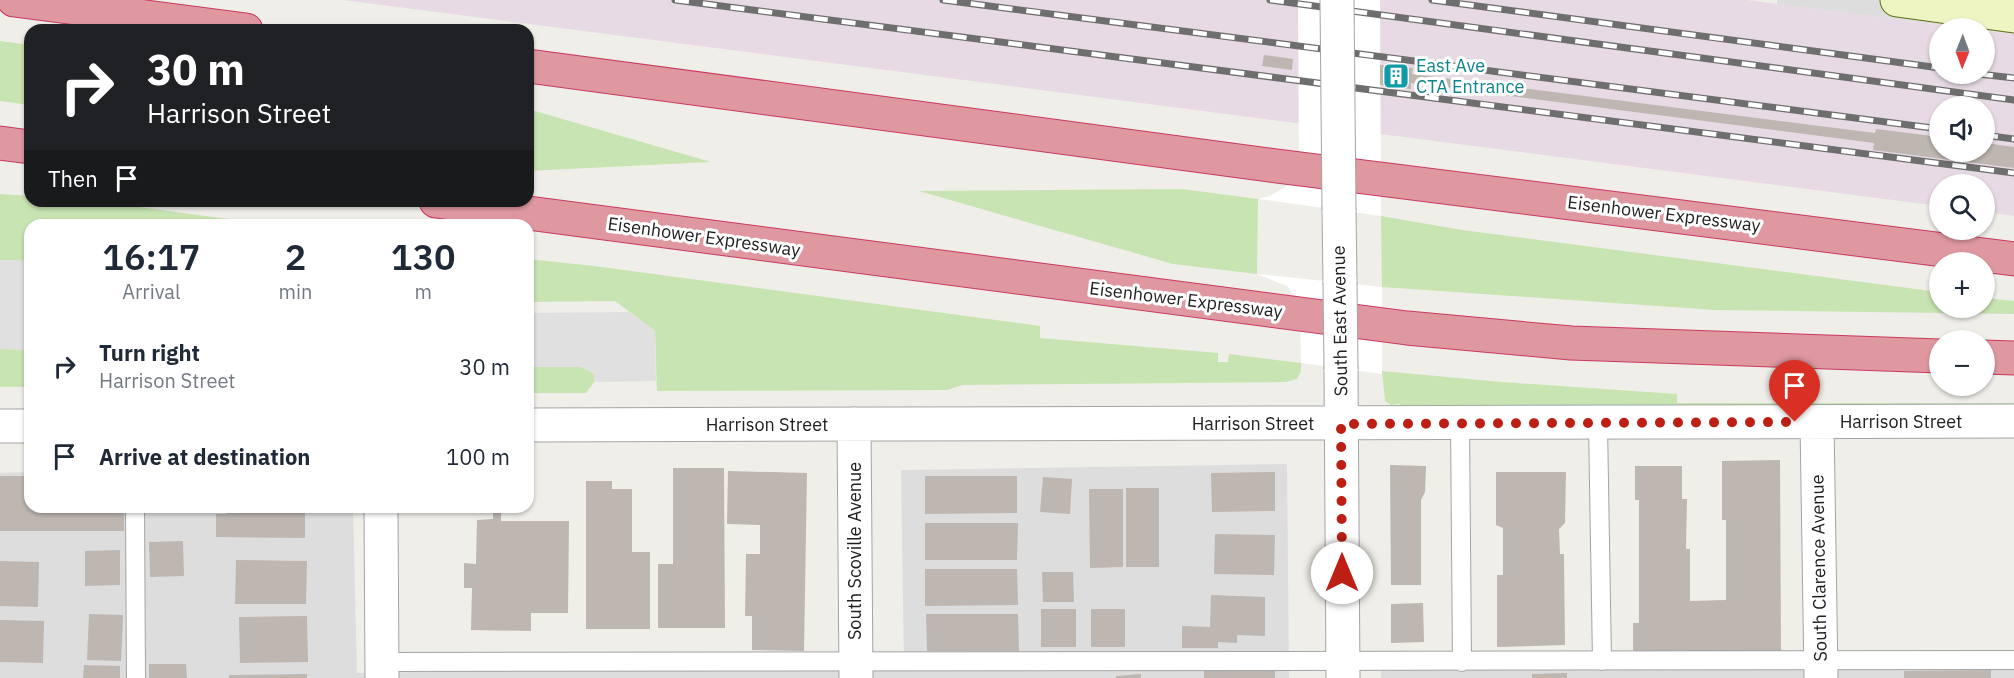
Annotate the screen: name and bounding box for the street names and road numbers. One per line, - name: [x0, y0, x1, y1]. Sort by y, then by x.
- street label: Eisenhower Expressway: [1566, 190, 1762, 237]
- street label: Eisenhower Expressway: [606, 212, 802, 261]
- street label: South East Avenue: [1327, 245, 1352, 397]
- street label: Eisenhower Expressway: [1088, 276, 1284, 323]
- street label: Harrison Street: [1840, 410, 1962, 433]
- street label: Harrison Street: [1192, 412, 1314, 435]
- street label: Harrison Street: [706, 413, 828, 436]
- street label: South Scoville Avenue: [843, 462, 866, 640]
- street label: South Clarence Avenue: [1805, 474, 1832, 662]

